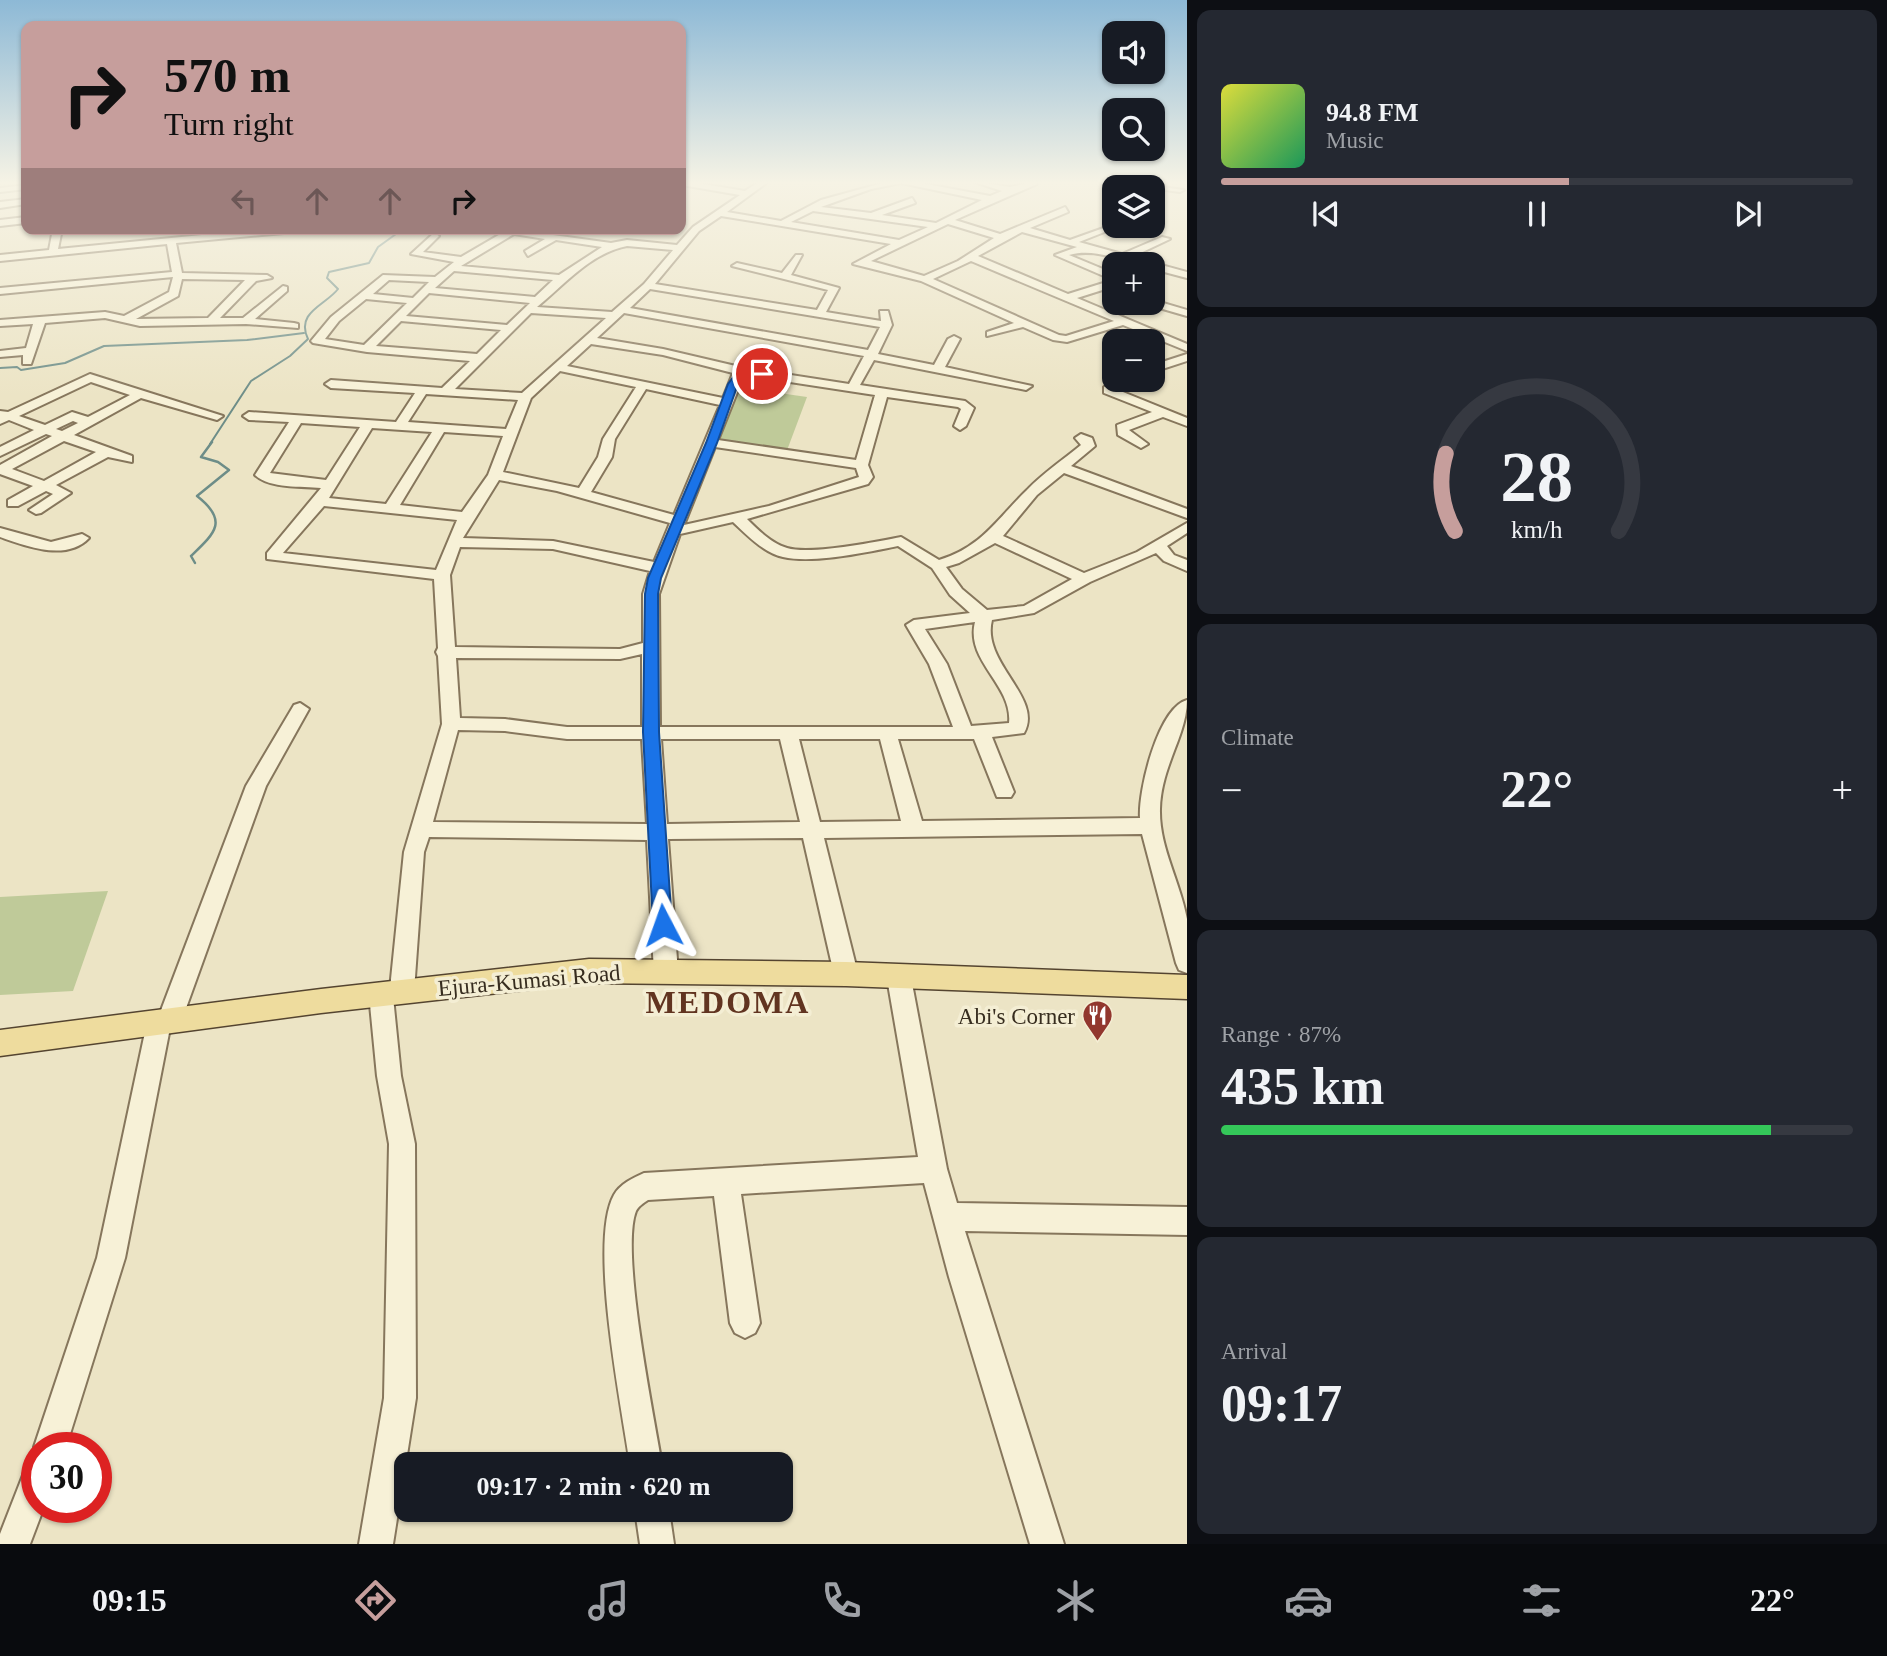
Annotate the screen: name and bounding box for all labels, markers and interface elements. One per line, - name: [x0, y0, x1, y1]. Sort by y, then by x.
- map controls: [1102, 21, 1165, 392]
- button: sound: [1102, 21, 1165, 84]
- text: 570 m: [164, 48, 291, 103]
- icon: right: [49, 49, 140, 140]
- button: search: [1102, 98, 1165, 161]
- text: 94.8 FM: [1326, 98, 1418, 127]
- text: Turn right: [164, 106, 294, 142]
- text: Music: [1326, 128, 1384, 153]
- button: layers: [1102, 175, 1165, 238]
- icon: left: [225, 182, 263, 220]
- icon: ahead: [298, 182, 336, 220]
- icon: ahead: [371, 182, 409, 220]
- icon: right: [444, 182, 482, 220]
- icon: previous: [1307, 195, 1345, 233]
- icon: pause: [1518, 195, 1556, 233]
- icon: next: [1729, 195, 1767, 233]
- button: +: [1102, 252, 1165, 315]
- button: −: [1102, 329, 1165, 392]
- pin: [732, 344, 792, 404]
- icon: arrive: [743, 355, 781, 393]
- text: 28: [1501, 437, 1573, 518]
- text: km/h: [1511, 516, 1563, 543]
- text: Climate: [1221, 725, 1294, 750]
- text: 22°: [1501, 761, 1573, 818]
- text: −: [1221, 769, 1242, 811]
- text: +: [1832, 769, 1853, 811]
- position arrow: [626, 888, 700, 962]
- street label: Ejura-Kumasi Road: [437, 960, 622, 1001]
- district label: MEDOMA: [646, 984, 810, 1020]
- restaurant icon: Abi's Corner: [1081, 999, 1115, 1043]
- place label: Abi's Corner: [958, 1004, 1075, 1029]
- text: Range · 87%: [1221, 1022, 1341, 1047]
- text: 435 km: [1221, 1058, 1384, 1115]
- text: Arrival: [1221, 1339, 1287, 1364]
- text: 09:17: [1221, 1375, 1342, 1432]
- speed limit sign: 30: [21, 1432, 112, 1523]
- text: 09:17 · 2 min · 620 m: [477, 1472, 711, 1501]
- icon: directions: [351, 1576, 400, 1625]
- icon: music: [584, 1576, 633, 1625]
- icon: phone: [817, 1576, 866, 1625]
- icon: climate: [1051, 1576, 1100, 1625]
- icon: car: [1284, 1576, 1333, 1625]
- icon: filters: [1517, 1576, 1566, 1625]
- text: 09:15: [92, 1582, 167, 1618]
- text: 22°: [1750, 1582, 1795, 1618]

